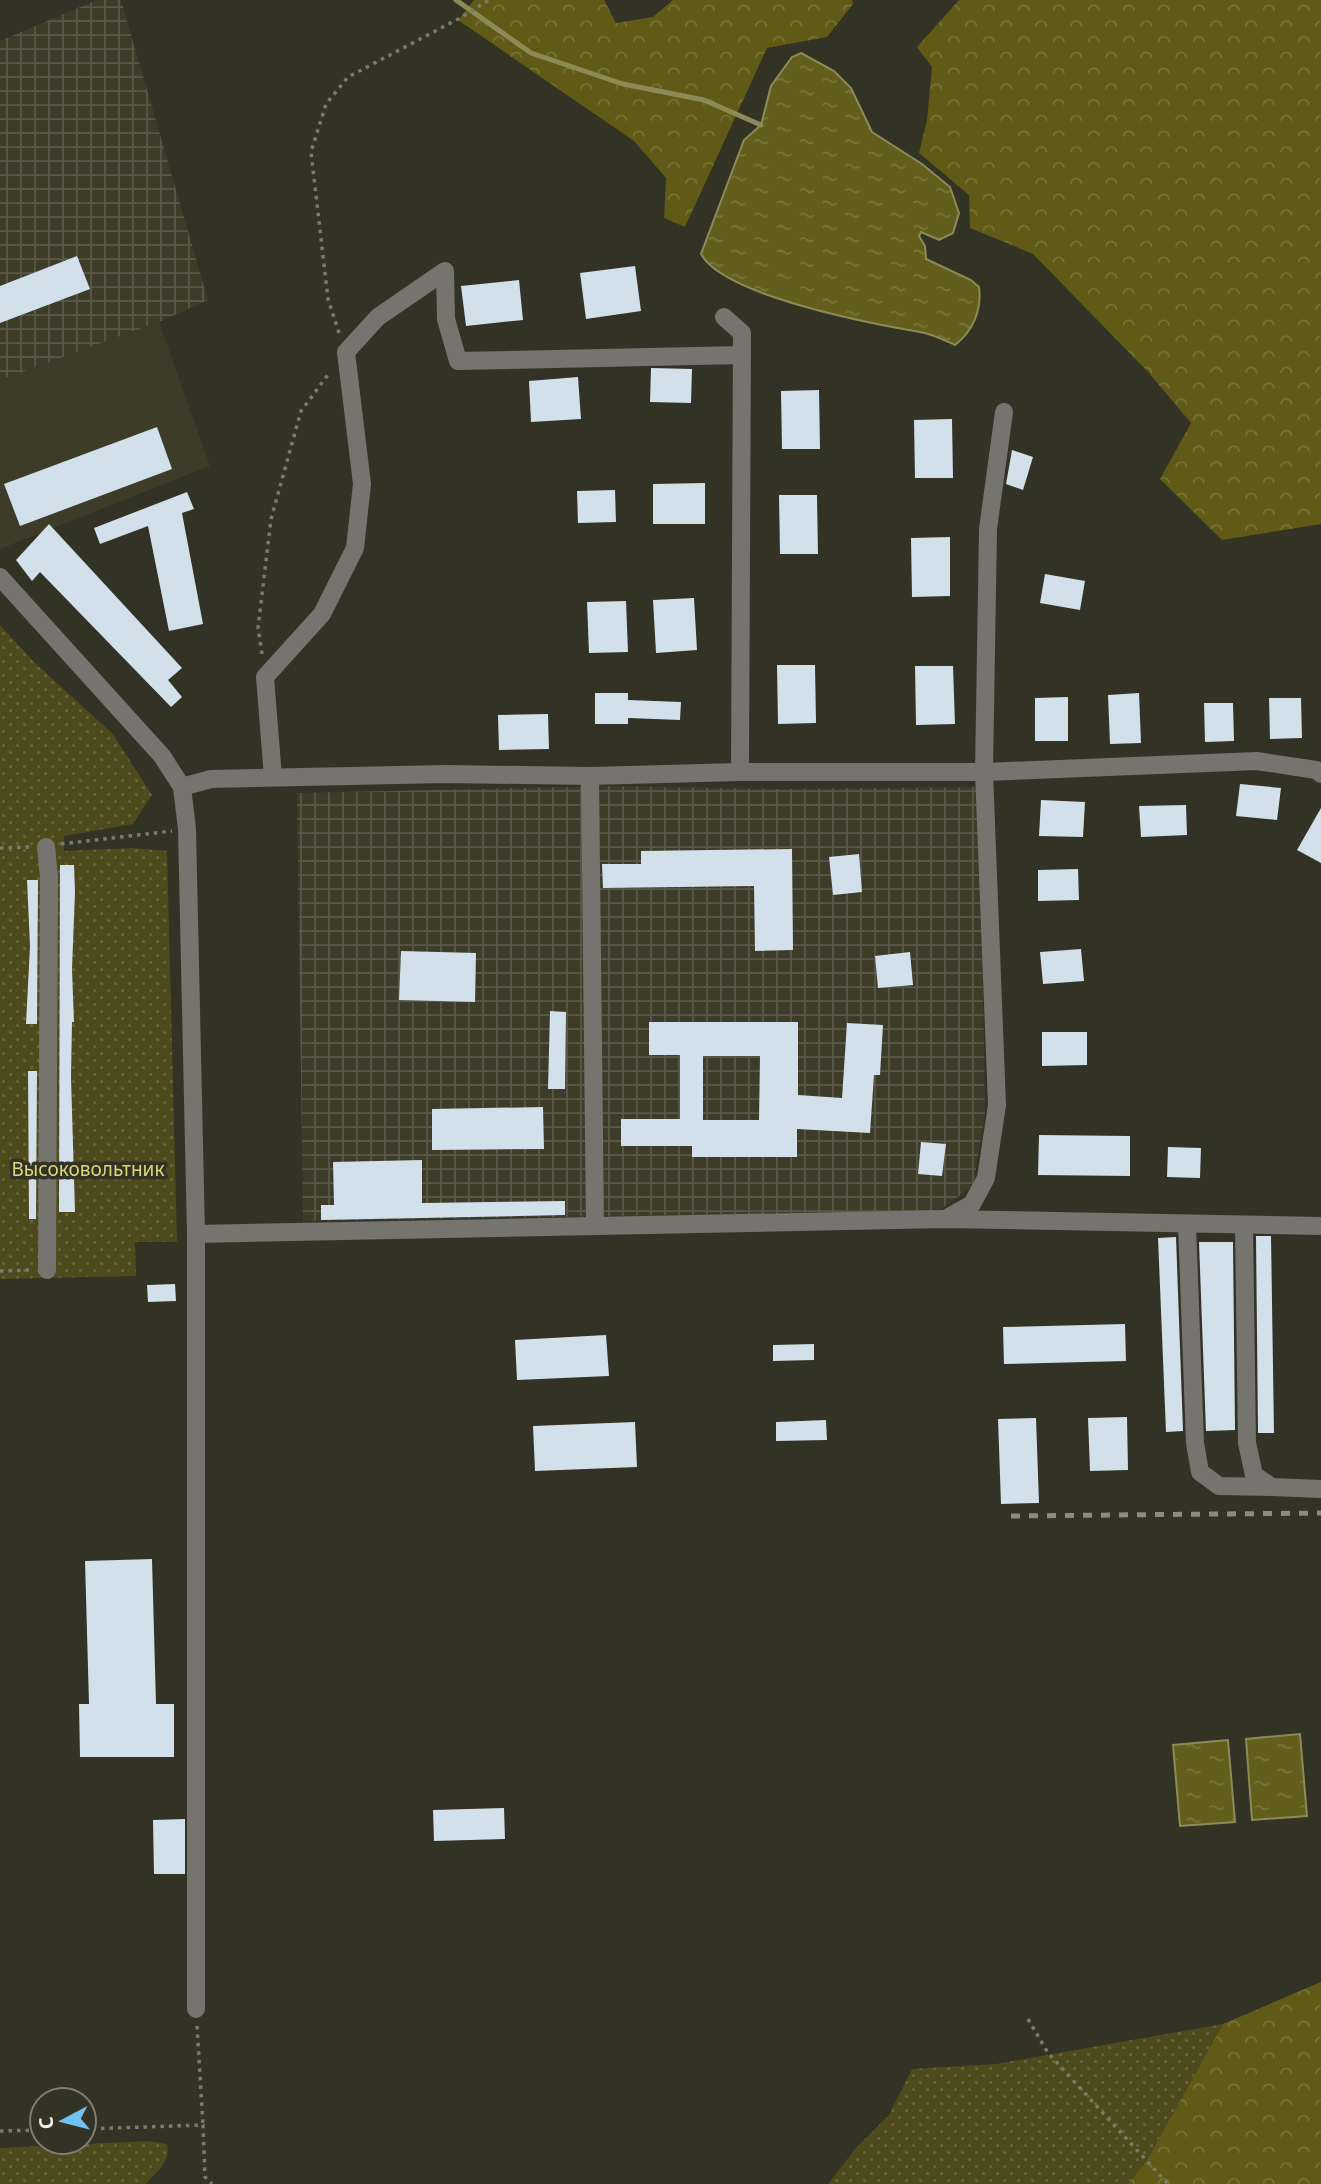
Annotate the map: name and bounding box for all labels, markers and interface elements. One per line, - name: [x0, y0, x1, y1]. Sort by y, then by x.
- park label: Высоковольтник: [12, 1156, 165, 1182]
- north arrow: [28, 2086, 98, 2156]
- text: С: [32, 2115, 60, 2131]

